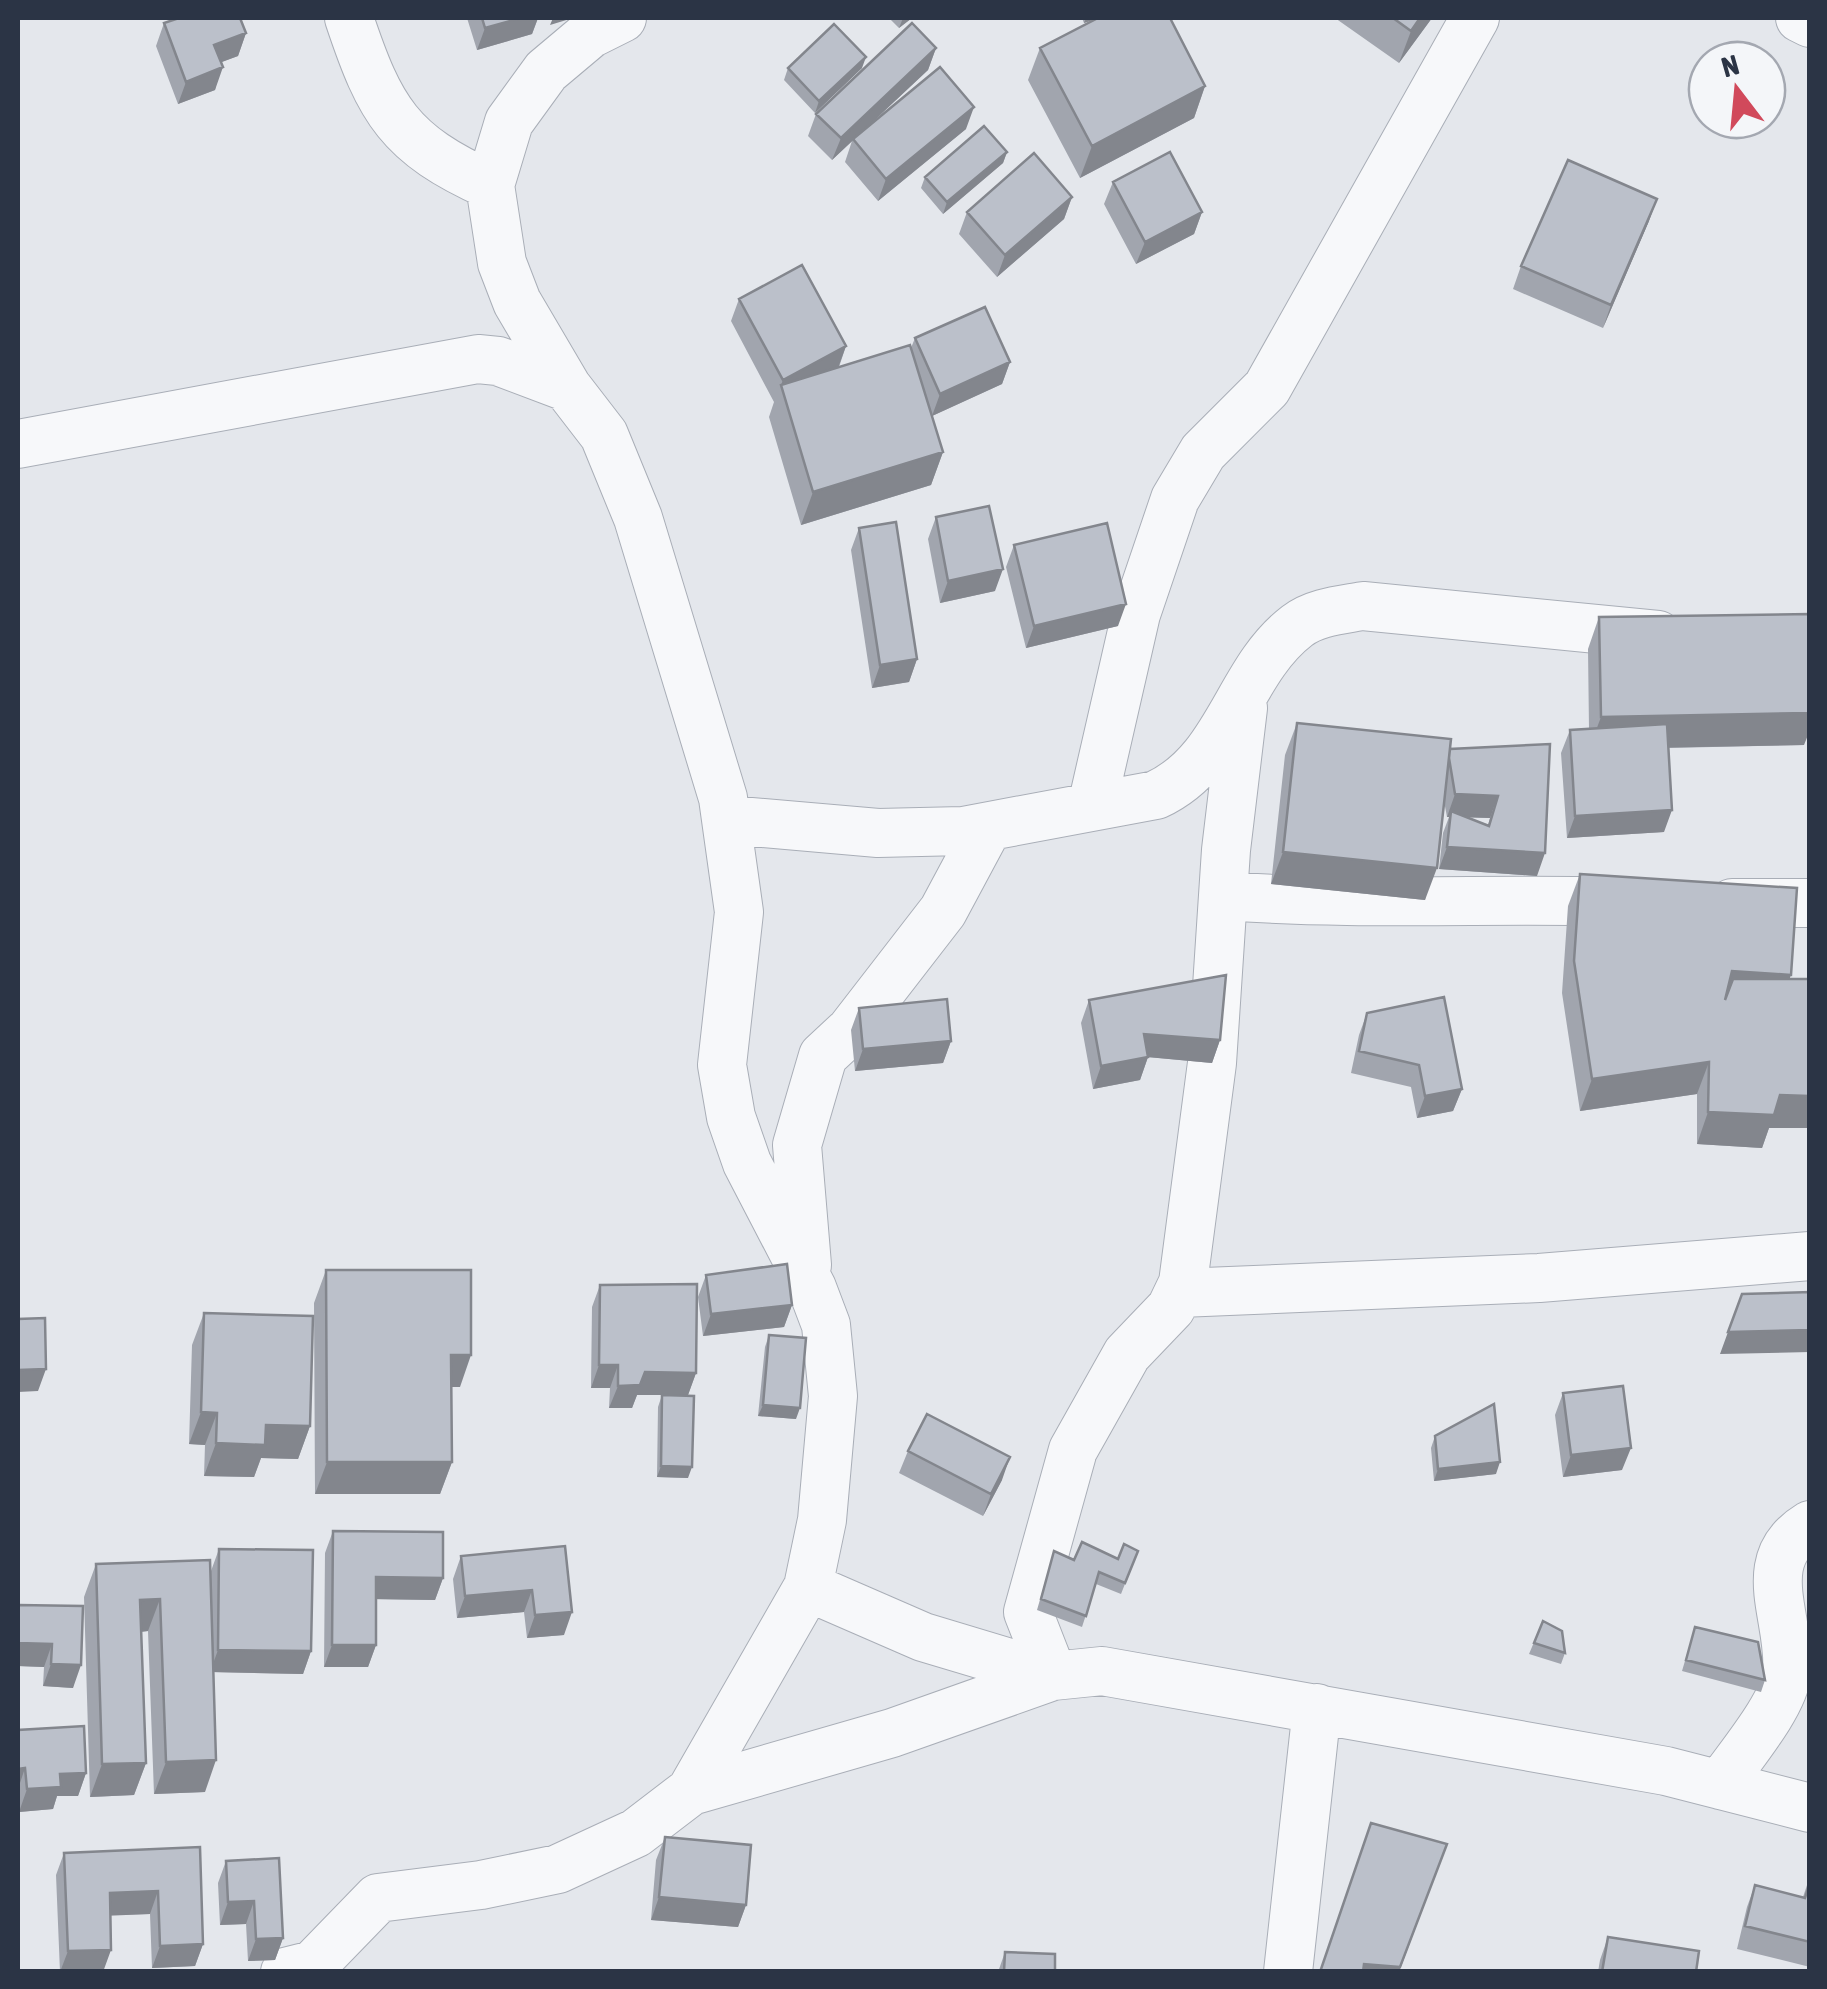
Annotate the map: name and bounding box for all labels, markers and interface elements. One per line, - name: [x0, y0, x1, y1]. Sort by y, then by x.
- north arrow: [1687, 40, 1787, 140]
- text: N: [1718, 48, 1742, 84]

